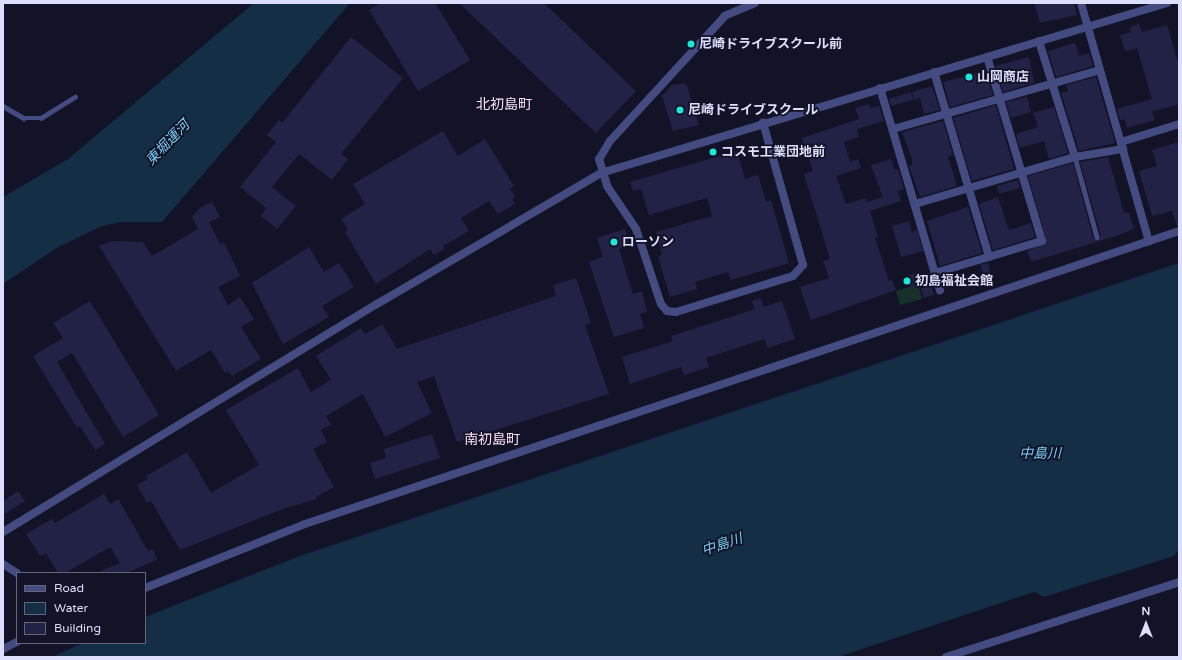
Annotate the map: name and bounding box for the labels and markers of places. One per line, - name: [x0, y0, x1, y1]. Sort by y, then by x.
- place label: 尼崎ドライブスクール前: [699, 36, 842, 52]
- marker: 尼崎ドライブスクール前: [686, 39, 696, 49]
- place label: 山岡商店: [977, 69, 1029, 85]
- marker: 山岡商店: [964, 72, 974, 82]
- place label: 尼崎ドライブスクール: [688, 102, 818, 118]
- marker: 尼崎ドライブスクール: [675, 105, 685, 115]
- place label: コスモ工業団地前: [721, 144, 825, 160]
- marker: コスモ工業団地前: [708, 147, 718, 157]
- place label: ローソン: [622, 234, 674, 250]
- marker: ローソン: [609, 237, 619, 247]
- place label: 初島福祉会館: [915, 273, 993, 289]
- marker: 初島福祉会館: [902, 276, 912, 286]

